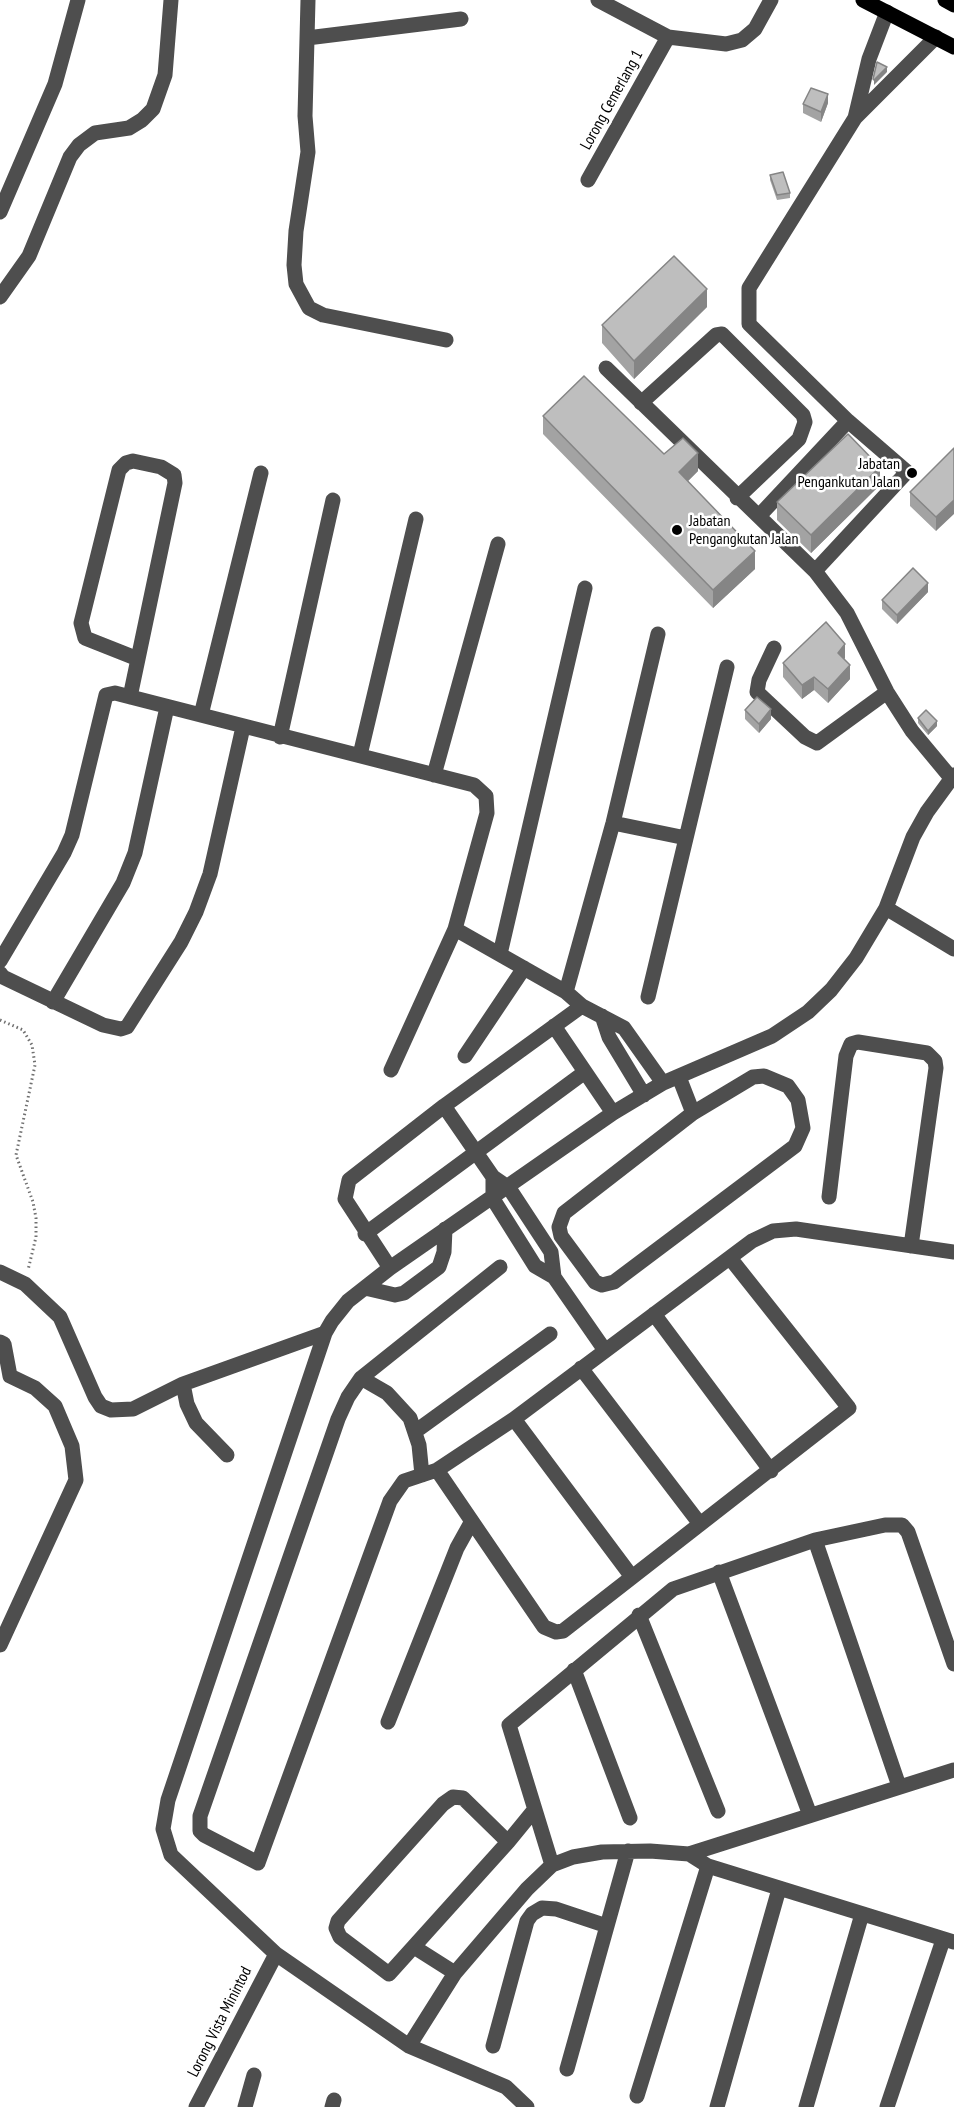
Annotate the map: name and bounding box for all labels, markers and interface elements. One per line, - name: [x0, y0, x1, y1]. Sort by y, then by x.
- street label: Lorong Cemerlang 1: [577, 47, 647, 153]
- place label: Jabatan Pengankutan Jalan: [798, 454, 900, 492]
- marker: Jabatan Pengankutan Jalan: [905, 466, 919, 480]
- place label: Jabatan Pengangkutan Jalan: [689, 511, 798, 549]
- marker: Jabatan Pengangkutan Jalan: [670, 523, 684, 537]
- street label: Lorong Vista Minintod: [184, 1964, 256, 2080]

